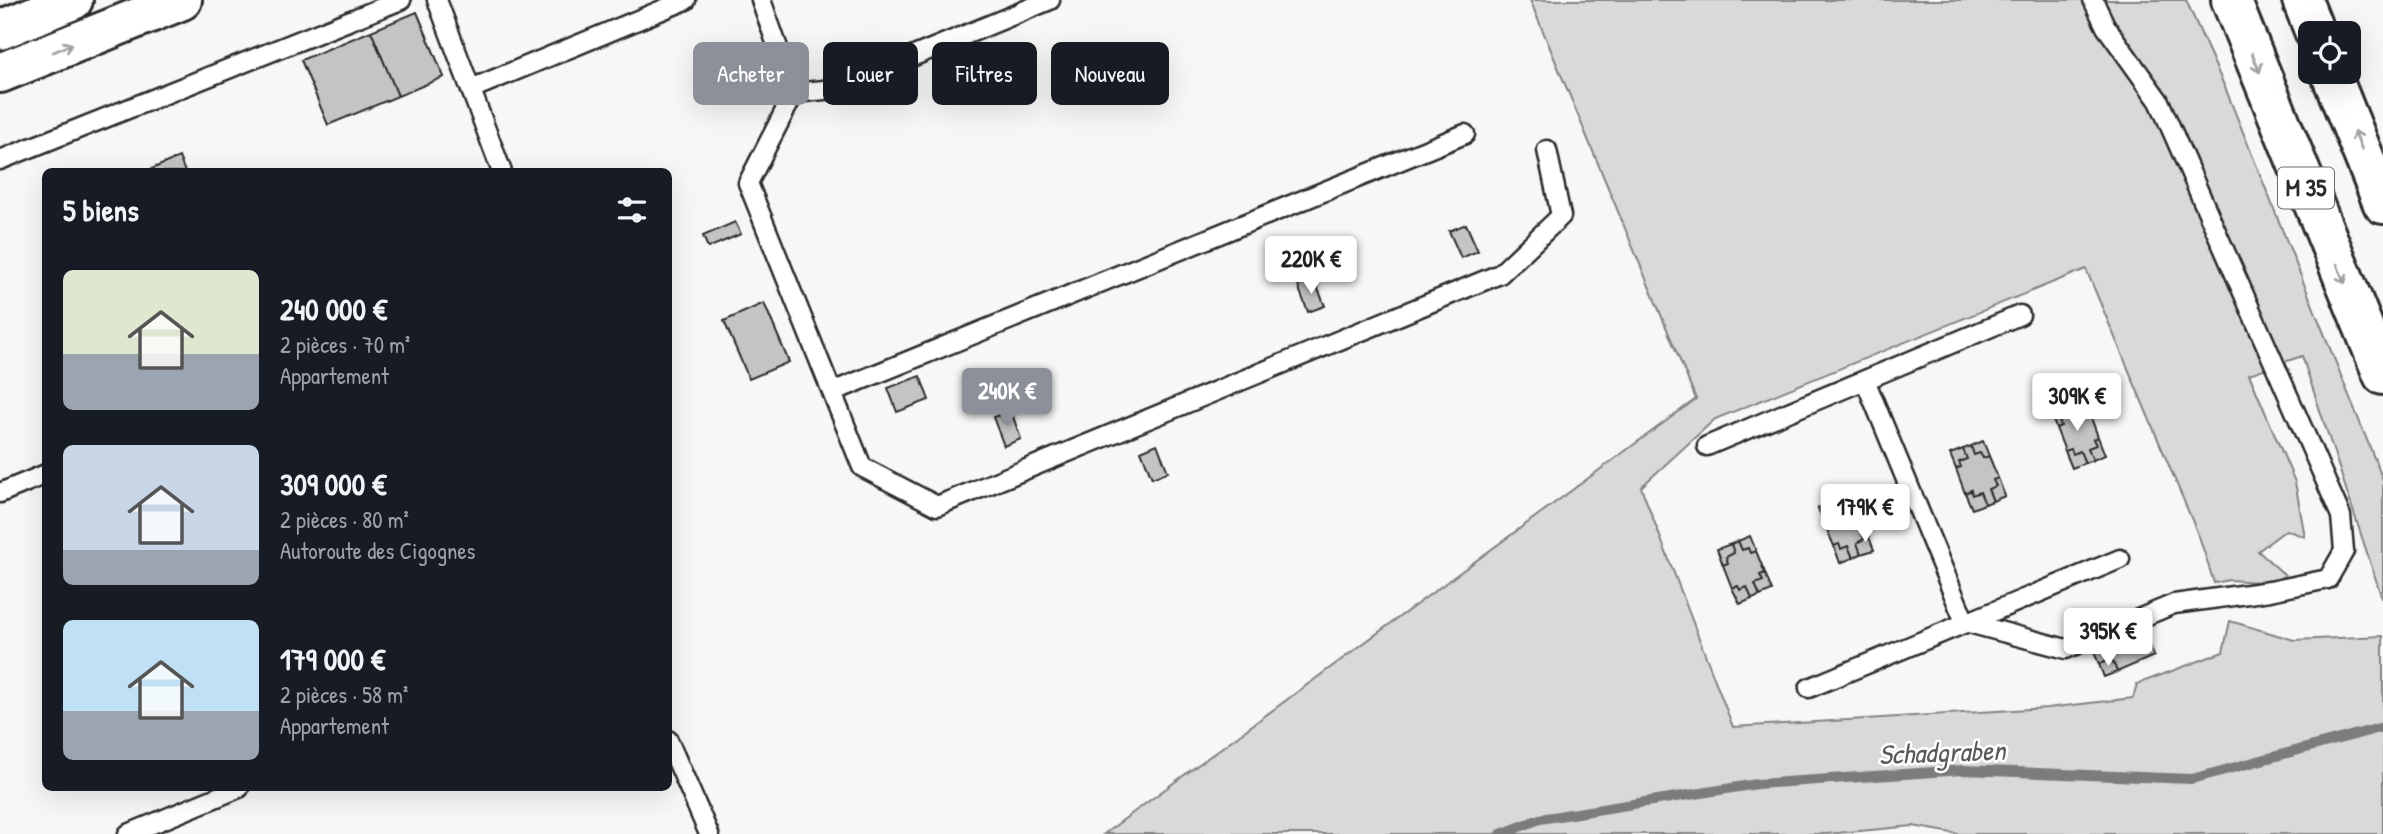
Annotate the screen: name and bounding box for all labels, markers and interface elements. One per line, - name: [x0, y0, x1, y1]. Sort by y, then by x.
- map controls: [2298, 21, 2361, 84]
- button: locate: [2298, 21, 2361, 84]
- one-way arrow: [52, 40, 74, 53]
- chip: Acheter: [693, 42, 809, 105]
- chip: Louer: [823, 42, 918, 105]
- chip: Filtres: [932, 42, 1037, 105]
- chip: Nouveau: [1051, 42, 1169, 105]
- one-way arrow: [2251, 52, 2264, 74]
- one-way arrow: [2350, 130, 2363, 152]
- road number: M 35: [2278, 168, 2334, 208]
- text: 5 biens: [63, 190, 139, 230]
- icon: filters: [613, 191, 651, 229]
- pin: 220K €: [1254, 236, 1368, 296]
- text: 220K €: [1281, 243, 1341, 274]
- one-way arrow: [2336, 263, 2349, 285]
- text: 240 000 €: [280, 289, 387, 329]
- icon: home: [119, 298, 203, 382]
- text: 2 pièces · 70 m²: [280, 329, 410, 360]
- text: Appartement: [280, 360, 389, 391]
- pin: 240K €: [950, 368, 1064, 428]
- pin: 309K €: [2020, 374, 2134, 433]
- text: 240K €: [978, 375, 1036, 406]
- text: 309K €: [2048, 380, 2106, 411]
- text: 309 000 €: [280, 464, 386, 504]
- icon: home: [119, 473, 203, 557]
- pin: 179K €: [1808, 484, 1922, 544]
- text: 179K €: [1837, 491, 1893, 522]
- text: 2 pièces · 80 m²: [280, 504, 409, 535]
- text: Autoroute des Cigognes: [280, 535, 475, 566]
- pin: 395K €: [2051, 608, 2165, 668]
- text: 395K €: [2080, 615, 2136, 646]
- text: 179 000 €: [280, 639, 385, 679]
- icon: home: [119, 648, 203, 732]
- text: 2 pièces · 58 m²: [280, 679, 408, 710]
- text: Appartement: [280, 710, 389, 741]
- water label: Schadgraben: [1878, 731, 2008, 773]

